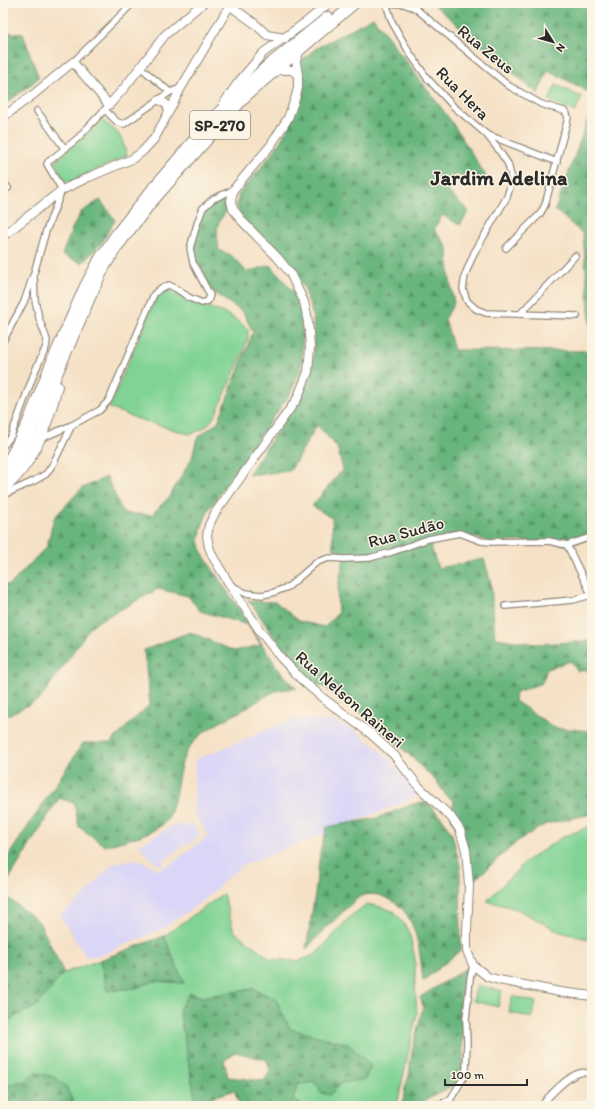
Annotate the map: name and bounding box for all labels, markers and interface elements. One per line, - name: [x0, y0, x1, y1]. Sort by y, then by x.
- street label: Rua Zeus: [454, 20, 518, 78]
- north arrow: [533, 22, 573, 62]
- text: N: [553, 41, 568, 55]
- street label: Rua Hera: [432, 62, 494, 124]
- road number: SP-270: [190, 111, 250, 139]
- district label: Jardim Adelina: [430, 165, 568, 190]
- street label: Rua Sudão: [366, 512, 446, 552]
- street label: Rua Nelson Raineri: [292, 646, 408, 752]
- scale bar: [445, 1061, 527, 1087]
- text: 100 m: [451, 1068, 484, 1082]

